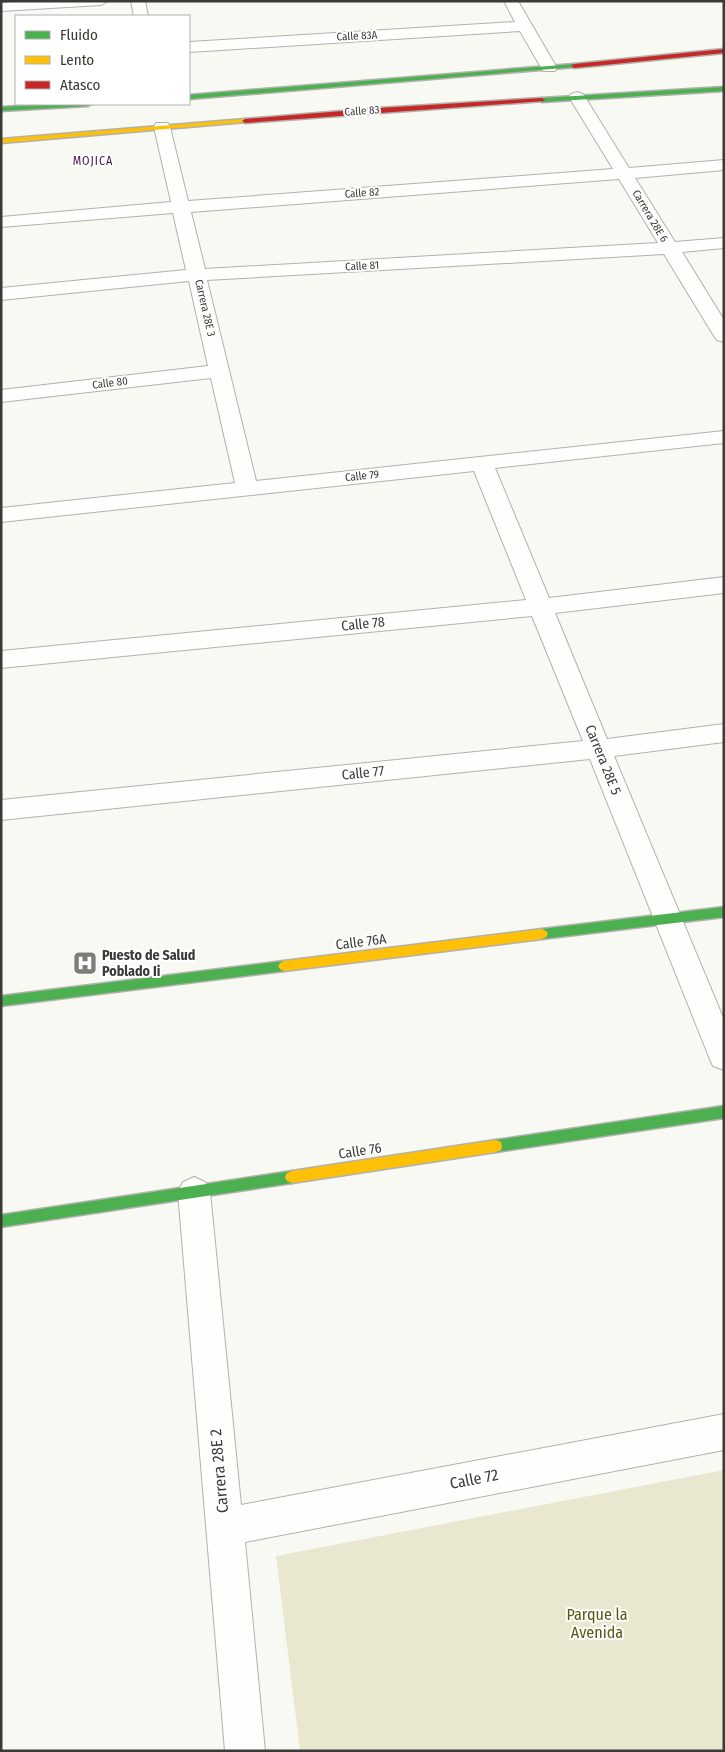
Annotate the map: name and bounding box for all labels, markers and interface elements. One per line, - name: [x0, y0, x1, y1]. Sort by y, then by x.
- legend: [15, 15, 190, 105]
- text: Fluido: [60, 26, 98, 44]
- street label: Calle 83A: [336, 28, 378, 44]
- text: Lento: [60, 51, 94, 69]
- text: Atasco: [60, 76, 100, 94]
- street label: Calle 83: [344, 103, 380, 119]
- district label: MOJICA: [73, 154, 113, 168]
- street label: Calle 82: [344, 185, 380, 201]
- street label: Carrera 28E 6: [629, 187, 671, 245]
- street label: Calle 81: [345, 259, 379, 273]
- street label: Carrera 28E 3: [192, 278, 218, 338]
- street label: Calle 80: [91, 374, 129, 392]
- street label: Calle 79: [344, 468, 380, 484]
- street label: Calle 78: [340, 613, 386, 635]
- street label: Carrera 28E 5: [581, 722, 625, 798]
- street label: Calle 77: [341, 762, 385, 784]
- street label: Calle 76A: [335, 930, 388, 954]
- place label: Puesto de Salud Poblado Ii: [102, 947, 195, 980]
- hospital icon: Puesto de Salud Poblado Ii: [72, 950, 98, 976]
- street label: Calle 76: [337, 1139, 383, 1163]
- street label: Carrera 28E 2: [206, 1428, 232, 1514]
- street label: Calle 72: [448, 1465, 500, 1493]
- park label: Parque la Avenida: [566, 1605, 628, 1642]

